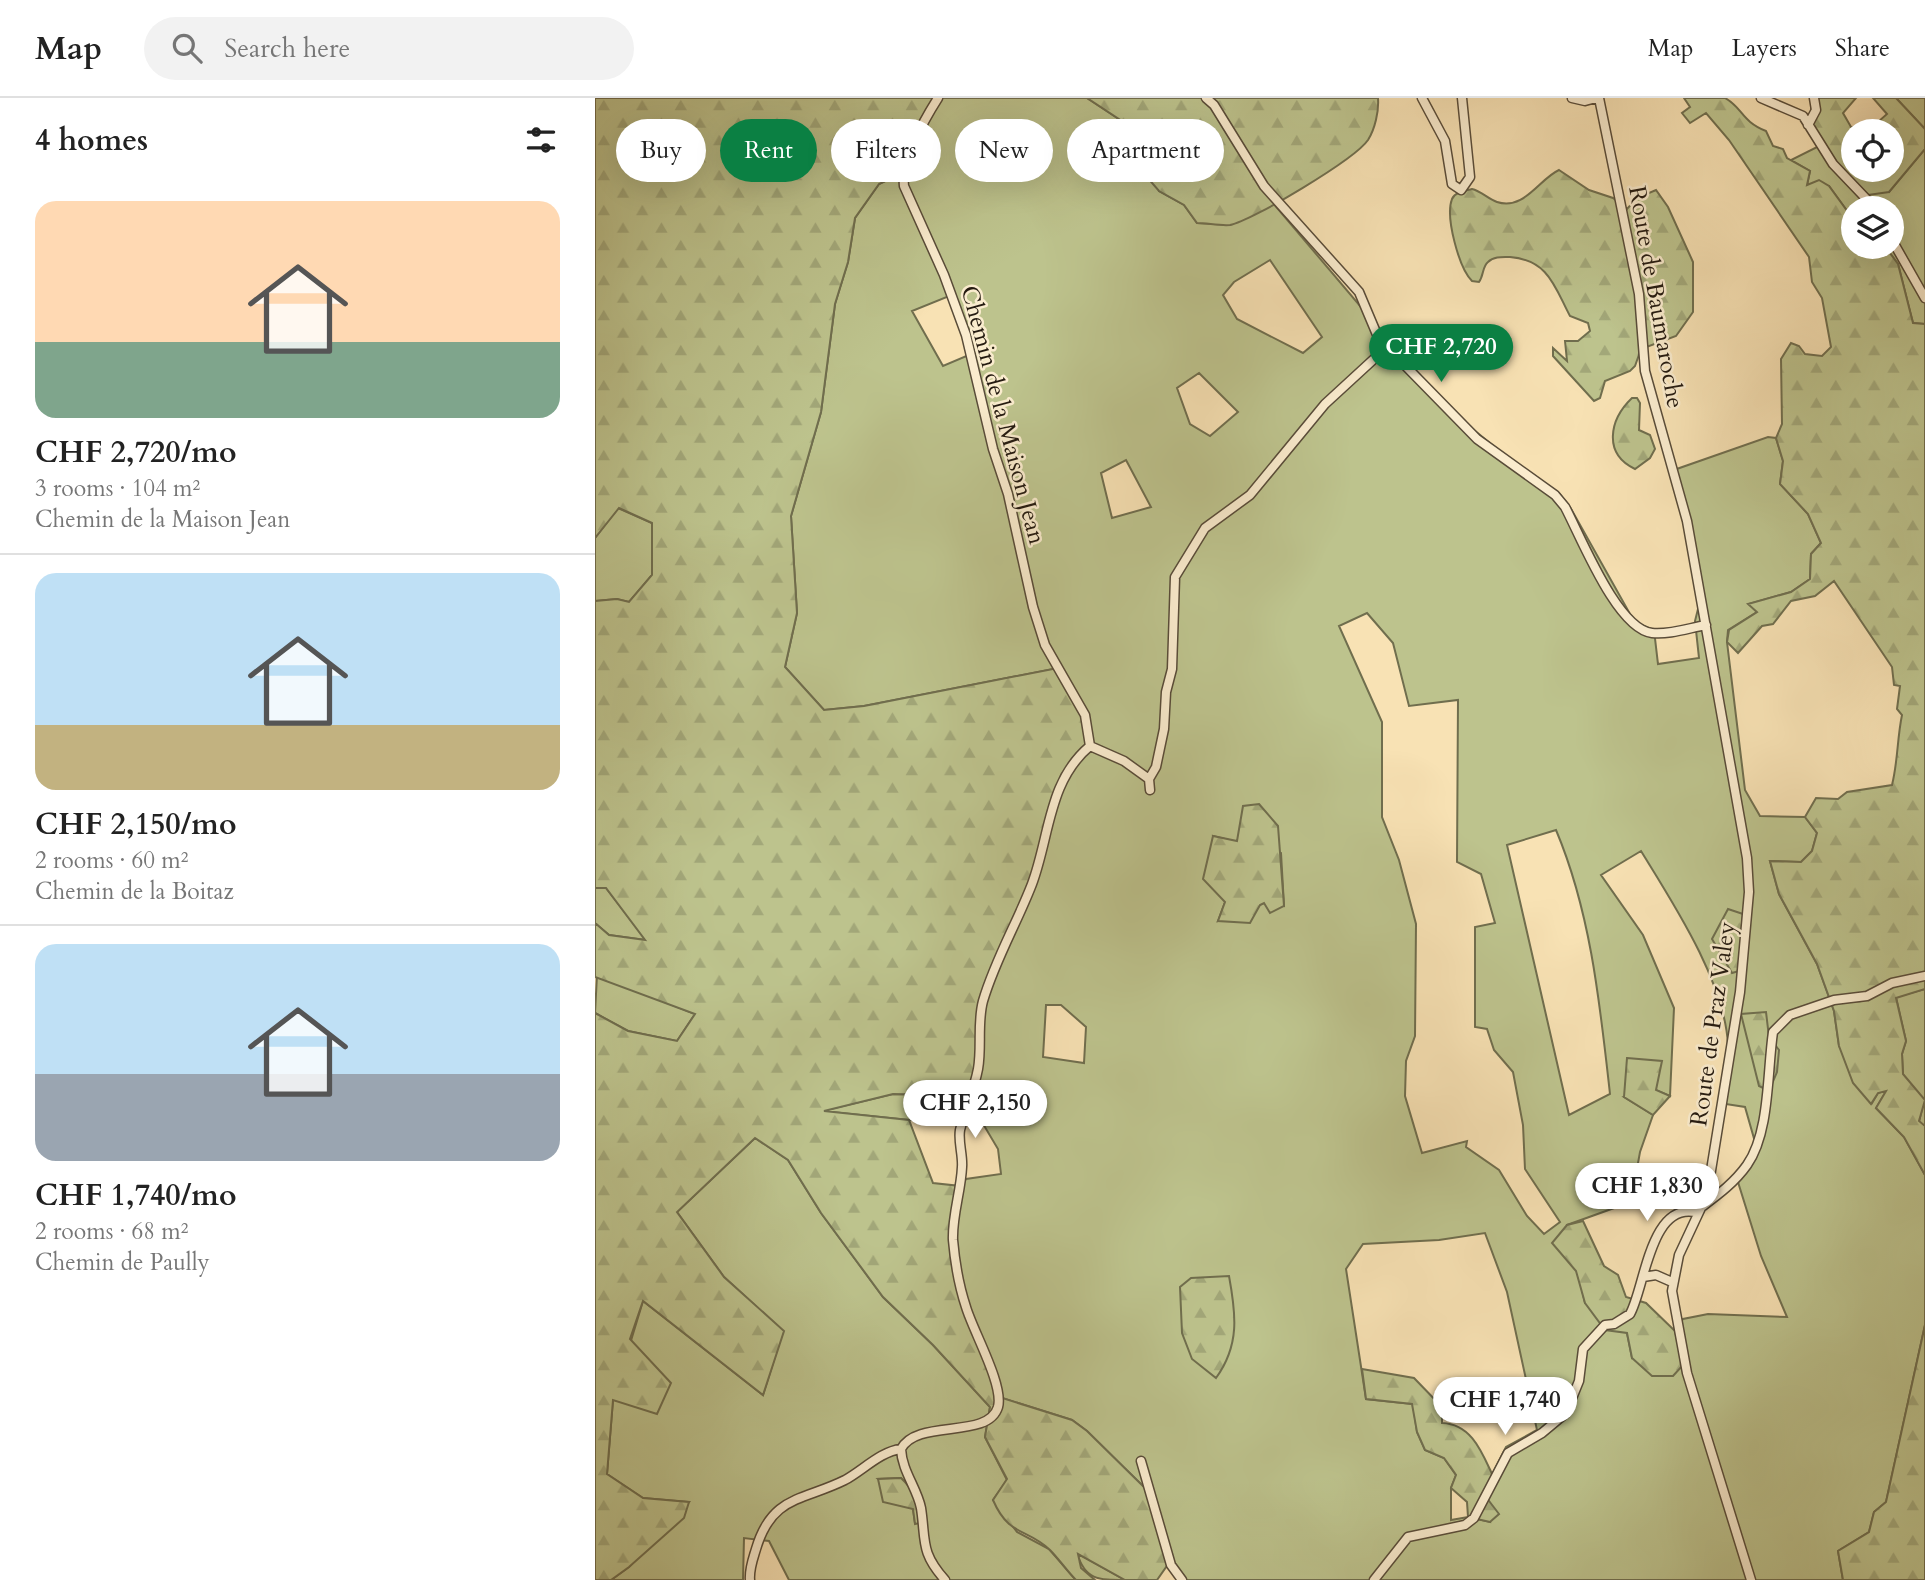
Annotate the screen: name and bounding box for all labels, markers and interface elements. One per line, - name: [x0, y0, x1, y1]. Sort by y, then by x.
- search box: [144, 17, 634, 80]
- text: Map: [35, 26, 102, 71]
- icon: search: [168, 29, 206, 67]
- text: Search here: [224, 31, 350, 66]
- text: Map: [1648, 32, 1694, 65]
- text: Layers: [1732, 32, 1797, 65]
- text: Share: [1835, 32, 1890, 65]
- chip: Buy: [616, 119, 706, 182]
- chip: Rent: [720, 119, 817, 182]
- chip: Filters: [831, 119, 941, 182]
- chip: New: [955, 119, 1053, 182]
- chip: Apartment: [1067, 119, 1224, 182]
- map controls: [1841, 119, 1904, 259]
- button: locate: [1841, 119, 1904, 182]
- text: 4 homes: [35, 120, 148, 161]
- icon: filters: [522, 121, 560, 159]
- street label: Route de Baumaroche: [1620, 183, 1692, 411]
- button: layers: [1841, 196, 1904, 259]
- icon: home: [235, 246, 361, 372]
- street label: Chemin de la Maison Jean: [953, 282, 1054, 548]
- pin: CHF 2,720: [1361, 324, 1521, 384]
- text: CHF 2,720: [1385, 331, 1497, 362]
- text: CHF 2,720/mo: [35, 432, 236, 473]
- text: 3 rooms · 104 m²: [35, 473, 200, 504]
- text: Chemin de la Maison Jean: [35, 504, 290, 535]
- icon: home: [235, 618, 361, 744]
- text: CHF 2,150/mo: [35, 804, 236, 845]
- text: 2 rooms · 60 m²: [35, 845, 188, 876]
- text: Chemin de la Boitaz: [35, 876, 234, 907]
- street label: Route de Praz Valey: [1682, 919, 1744, 1128]
- icon: home: [235, 989, 361, 1115]
- pin: CHF 2,150: [895, 1080, 1055, 1140]
- text: CHF 2,150: [919, 1087, 1031, 1118]
- pin: CHF 1,830: [1567, 1164, 1727, 1223]
- text: CHF 1,830: [1591, 1170, 1703, 1201]
- text: CHF 1,740/mo: [35, 1175, 236, 1216]
- text: 2 rooms · 68 m²: [35, 1216, 188, 1247]
- text: Chemin de Paully: [35, 1247, 210, 1278]
- pin: CHF 1,740: [1425, 1378, 1585, 1437]
- text: CHF 1,740: [1449, 1384, 1561, 1415]

